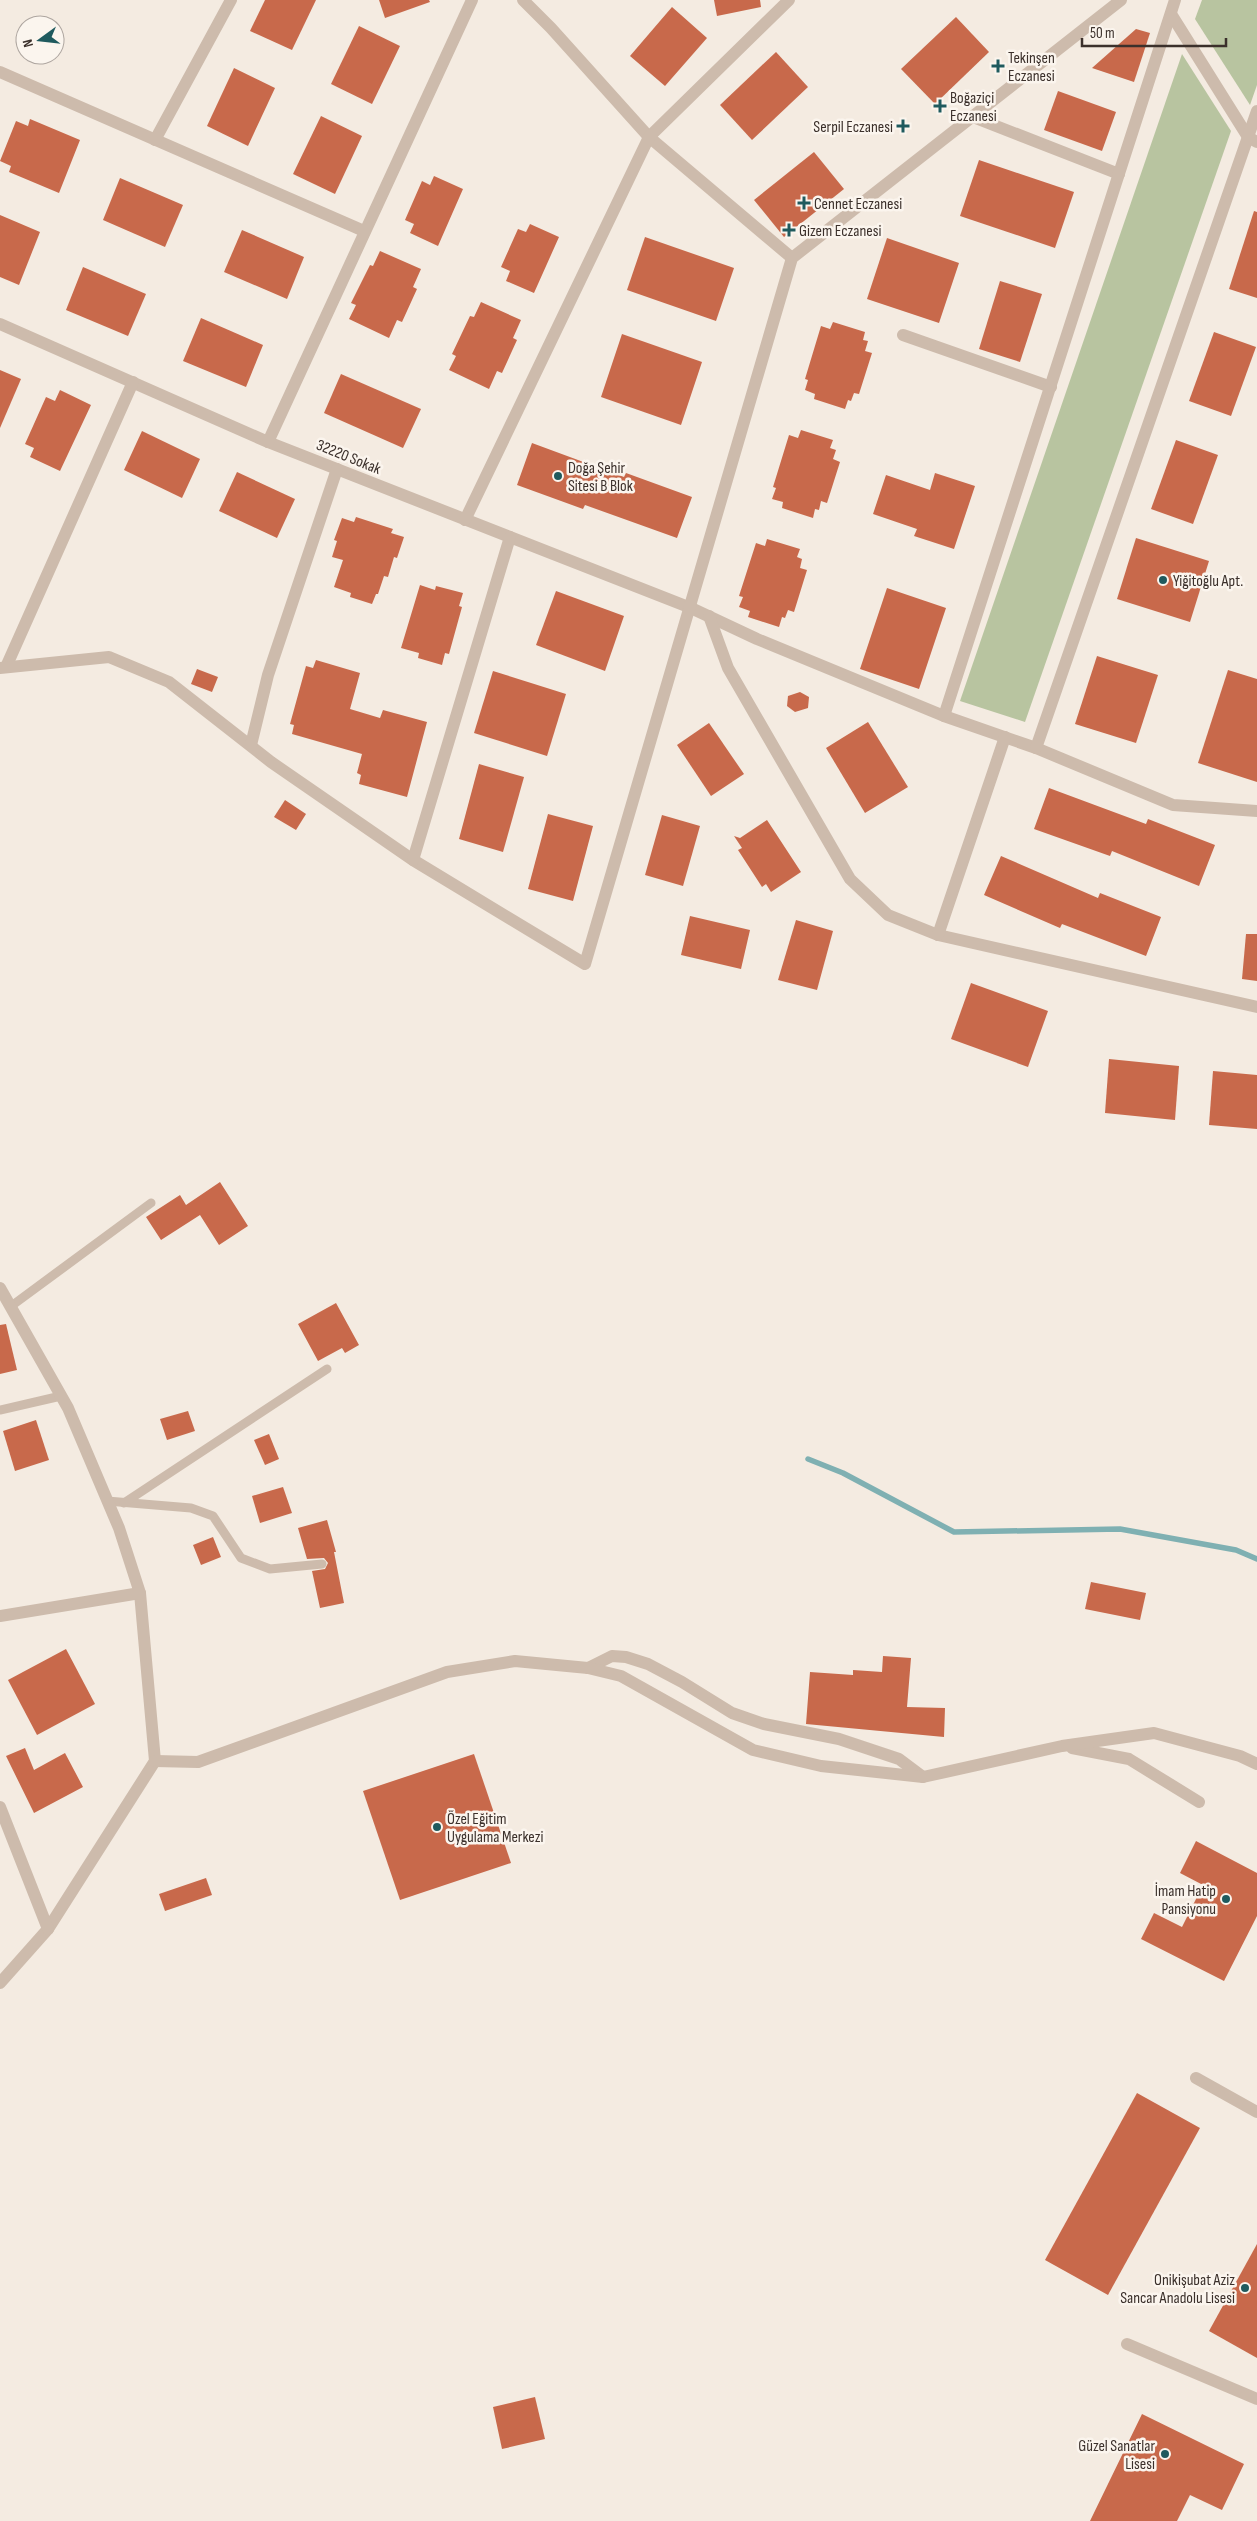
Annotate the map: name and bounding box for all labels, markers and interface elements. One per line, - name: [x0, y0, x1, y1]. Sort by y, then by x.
- north arrow: [15, 15, 65, 65]
- scale bar: [1082, 15, 1226, 47]
- text: 50 m: [1090, 24, 1115, 43]
- text: N: [19, 37, 37, 49]
- place label: Tekinşen Eczanesi: [1008, 49, 1055, 86]
- marker: Tekinşen Eczanesi: [992, 60, 1004, 72]
- place label: Boğaziçi Eczanesi: [950, 89, 997, 126]
- marker: Boğaziçi Eczanesi: [934, 100, 946, 112]
- place label: Serpil Eczanesi: [813, 118, 893, 137]
- marker: Serpil Eczanesi: [897, 120, 909, 132]
- place label: Cennet Eczanesi: [814, 195, 902, 214]
- marker: Cennet Eczanesi: [798, 197, 810, 209]
- place label: Gizem Eczanesi: [799, 222, 881, 241]
- marker: Gizem Eczanesi: [783, 224, 795, 236]
- street label: 32220 Sokak: [313, 436, 384, 479]
- place label: Doğa Şehir Sitesi B Blok: [568, 459, 633, 496]
- marker: Doğa Şehir Sitesi B Blok: [552, 470, 564, 482]
- place label: Yiğitoğlu Apt.: [1173, 572, 1243, 591]
- marker: Yiğitoğlu Apt.: [1157, 574, 1169, 586]
- place label: Özel Eğitim Uygulama Merkezi: [447, 1810, 543, 1847]
- marker: Özel Eğitim Uygulama Merkezi: [431, 1821, 443, 1833]
- place label: İmam Hatip Pansiyonu: [1155, 1882, 1216, 1919]
- marker: İmam Hatip Pansiyonu: [1220, 1893, 1232, 1905]
- place label: Onikişubat Aziz Sancar Anadolu Lisesi: [1120, 2271, 1235, 2308]
- marker: Onikişubat Aziz Sancar Anadolu Lisesi: [1239, 2282, 1251, 2294]
- place label: Güzel Sanatlar Lisesi: [1078, 2437, 1155, 2474]
- marker: Güzel Sanatlar Lisesi: [1159, 2448, 1171, 2460]

